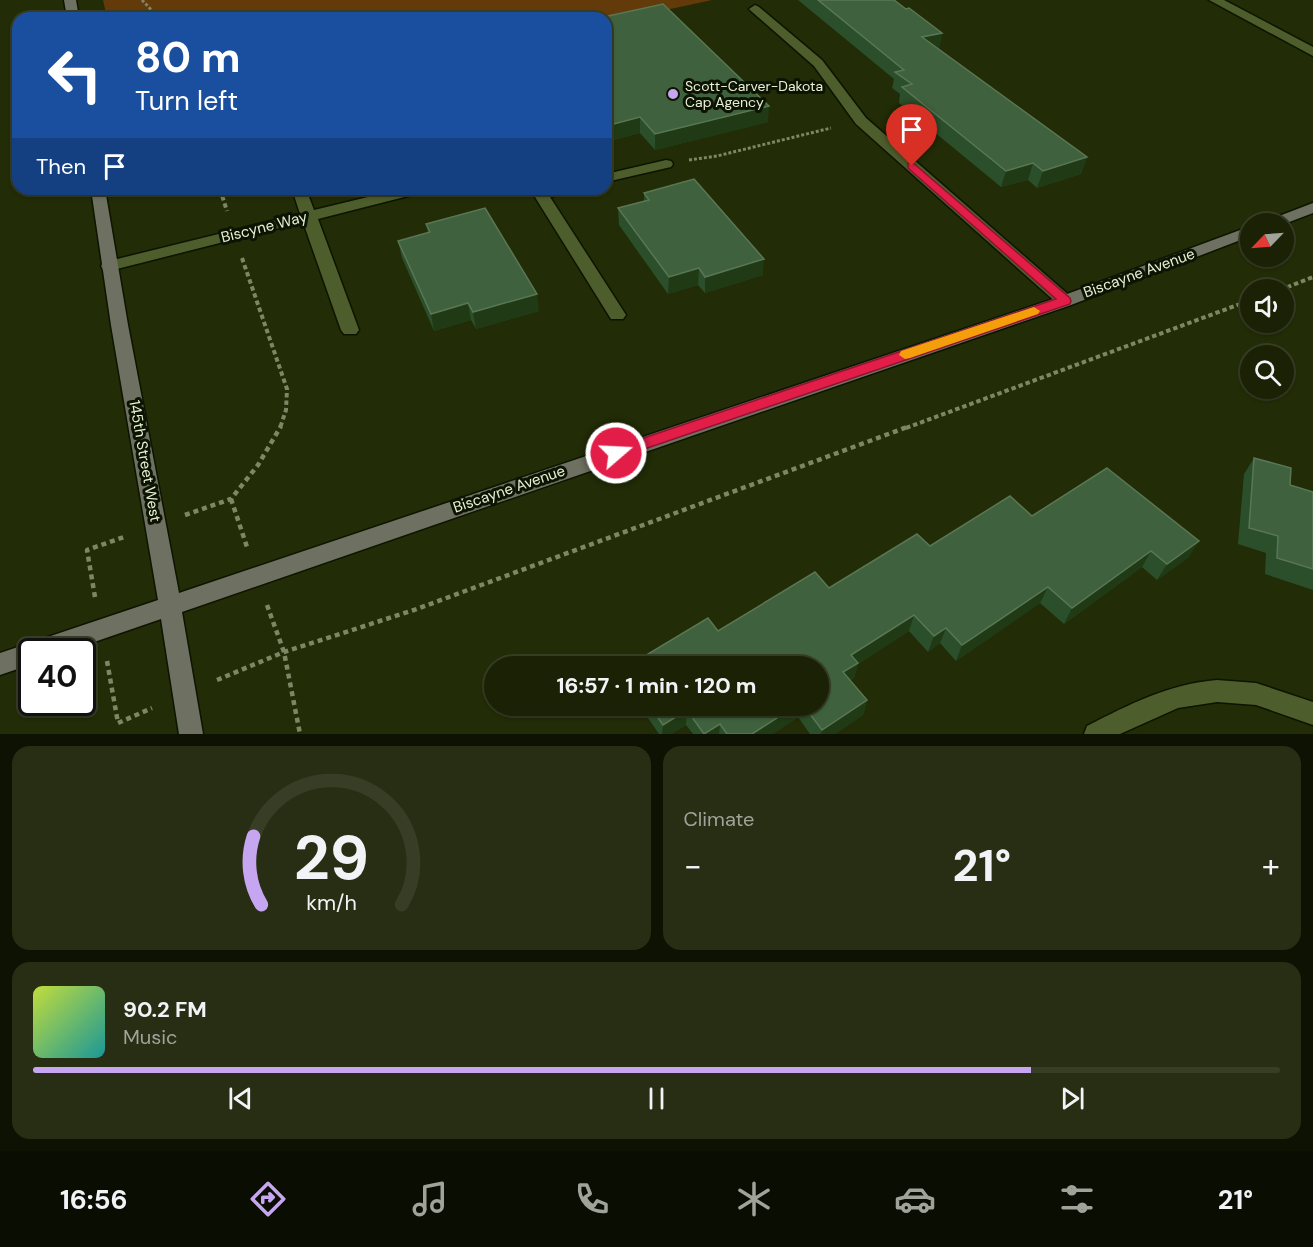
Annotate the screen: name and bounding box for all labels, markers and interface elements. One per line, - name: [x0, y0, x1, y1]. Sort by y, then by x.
- text: 80 m: [135, 30, 241, 85]
- icon: left: [36, 36, 114, 114]
- place label: Scott-Carver-Dakota Cap Agency: [685, 77, 823, 111]
- text: Turn left: [135, 83, 238, 118]
- marker: Scott-Carver-Dakota Cap Agency: [666, 87, 680, 101]
- pin: [886, 104, 937, 166]
- icon: arrive: [895, 113, 928, 146]
- icon: arrive: [98, 150, 131, 183]
- text: Then: [36, 152, 86, 181]
- street label: Biscyne Way: [219, 206, 310, 247]
- north arrow: [1240, 213, 1294, 267]
- map controls: [1240, 213, 1294, 399]
- street label: Biscayne Avenue: [1081, 244, 1197, 302]
- button: sound: [1240, 279, 1294, 333]
- button: search: [1240, 345, 1294, 399]
- street label: 145th Street West: [124, 399, 166, 524]
- position arrow: [584, 421, 648, 485]
- street label: Biscayne Avenue: [450, 460, 568, 518]
- speed limit sign: 40: [18, 638, 96, 716]
- text: 16:57 · 1 min · 120 m: [556, 671, 757, 700]
- text: Climate: [684, 806, 754, 832]
- text: 29: [294, 817, 369, 898]
- text: 21°: [952, 836, 1011, 895]
- text: −: [684, 844, 702, 887]
- text: +: [1262, 844, 1280, 887]
- text: km/h: [306, 889, 357, 917]
- text: 90.2 FM: [123, 995, 207, 1024]
- text: Music: [123, 1024, 178, 1050]
- icon: previous: [224, 1082, 257, 1115]
- icon: pause: [640, 1082, 673, 1115]
- icon: next: [1056, 1082, 1089, 1115]
- icon: directions: [247, 1178, 289, 1220]
- icon: music: [409, 1178, 451, 1220]
- icon: phone: [571, 1178, 613, 1220]
- icon: climate: [733, 1178, 775, 1220]
- icon: car: [894, 1178, 936, 1220]
- icon: filters: [1056, 1178, 1098, 1220]
- text: 16:56: [60, 1182, 128, 1217]
- text: 21°: [1218, 1182, 1253, 1217]

